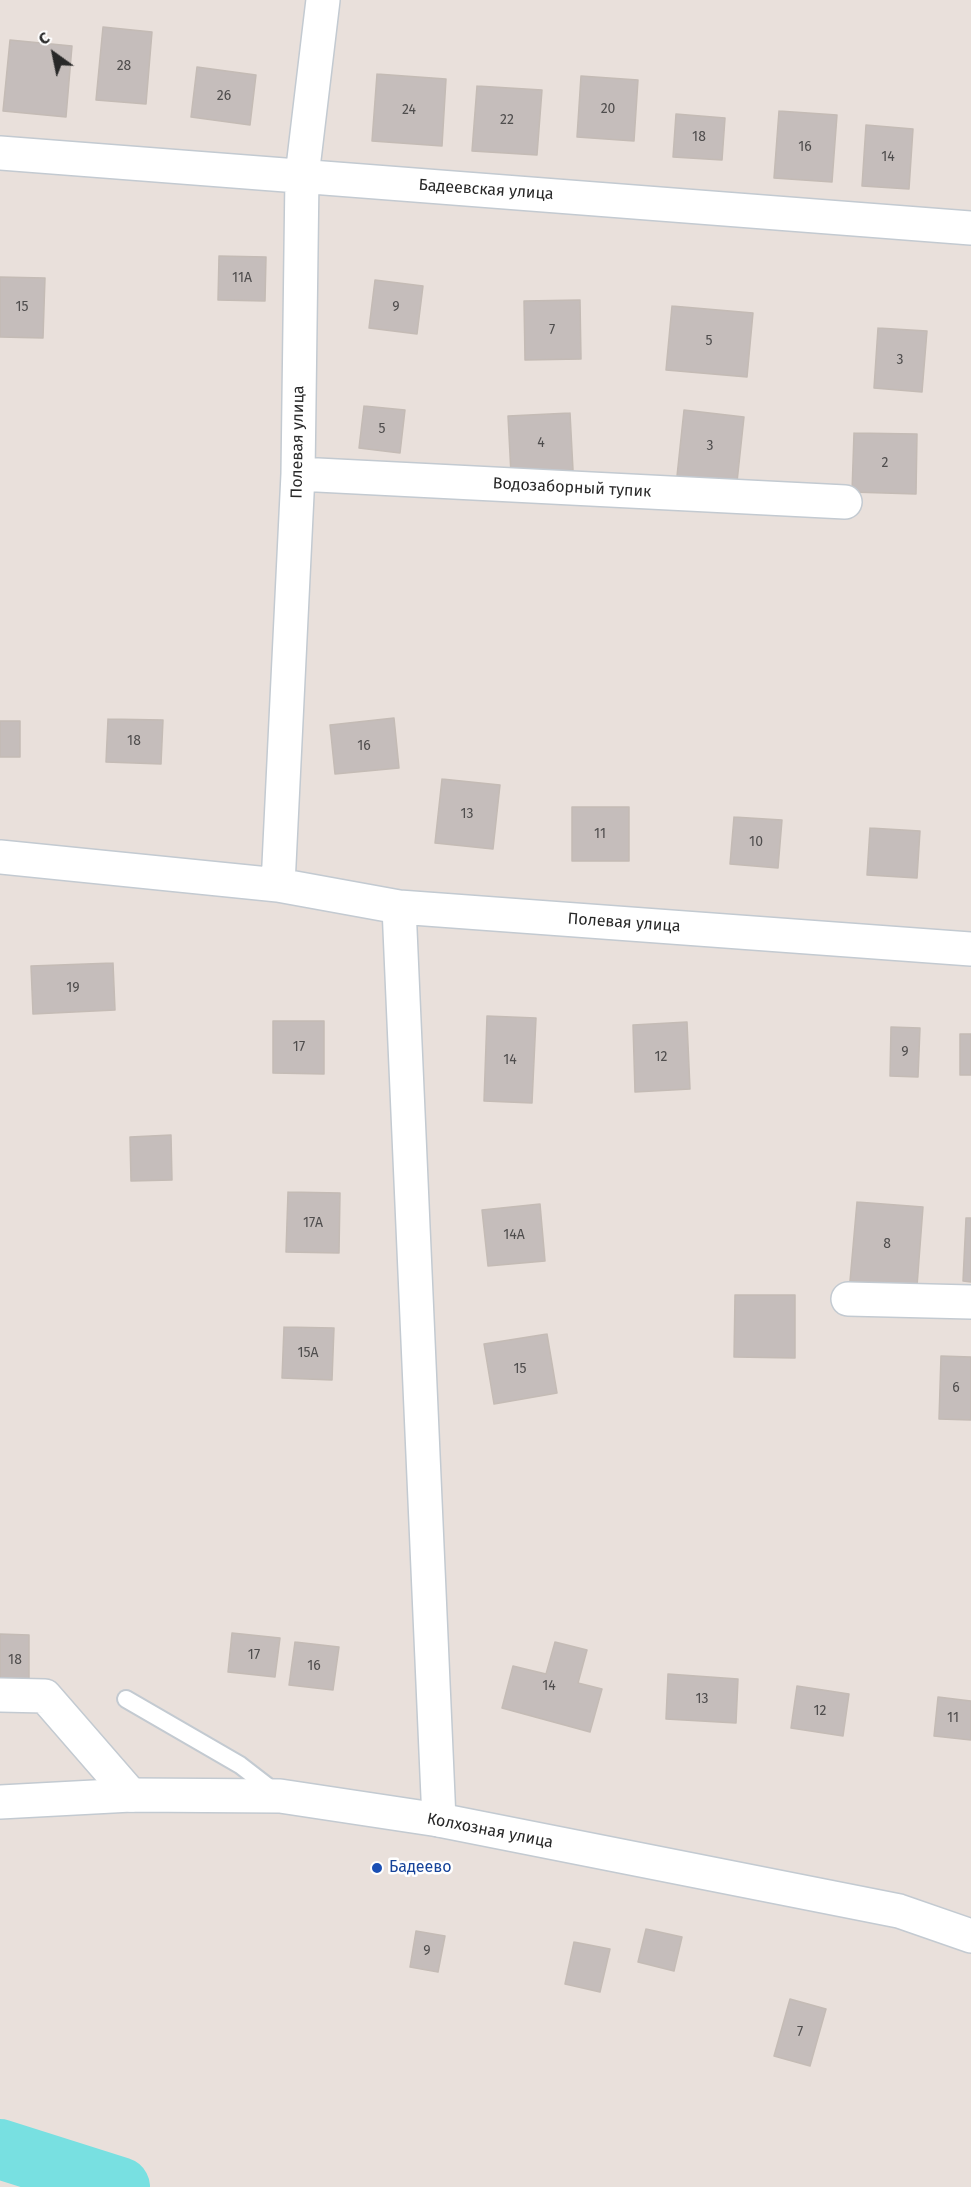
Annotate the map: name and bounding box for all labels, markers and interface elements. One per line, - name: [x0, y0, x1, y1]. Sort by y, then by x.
- north arrow: [24, 24, 84, 84]
- text: С: [35, 28, 53, 49]
- house number: 28: [117, 58, 131, 74]
- house number: 26: [217, 88, 231, 104]
- house number: 20: [601, 101, 615, 117]
- house number: 24: [402, 102, 416, 118]
- house number: 22: [500, 112, 514, 128]
- house number: 18: [692, 129, 706, 145]
- house number: 16: [798, 139, 812, 155]
- house number: 14: [881, 149, 895, 165]
- street label: Бадеевская улица: [418, 176, 554, 204]
- house number: 11А: [232, 270, 252, 286]
- house number: 15: [15, 299, 29, 315]
- house number: 9: [392, 299, 400, 315]
- house number: 7: [549, 322, 555, 338]
- house number: 5: [705, 333, 713, 349]
- house number: 3: [897, 352, 903, 368]
- street label: Полевая улица: [287, 385, 309, 499]
- house number: 5: [378, 421, 386, 437]
- house number: 4: [537, 435, 545, 451]
- house number: 3: [707, 438, 713, 454]
- house number: 2: [882, 455, 888, 471]
- street label: Водозаборный тупик: [492, 474, 652, 502]
- house number: 18: [127, 733, 141, 749]
- house number: 16: [357, 738, 371, 754]
- house number: 13: [460, 806, 474, 822]
- house number: 11: [594, 826, 606, 842]
- house number: 10: [749, 834, 763, 850]
- street label: Полевая улица: [567, 909, 681, 937]
- house number: 19: [66, 980, 80, 996]
- house number: 17: [293, 1039, 305, 1055]
- house number: 9: [901, 1044, 909, 1060]
- house number: 12: [655, 1049, 667, 1065]
- house number: 14: [503, 1052, 517, 1068]
- house number: 17А: [303, 1215, 323, 1231]
- house number: 14А: [503, 1227, 525, 1243]
- house number: 8: [883, 1236, 891, 1252]
- house number: 15А: [297, 1345, 319, 1361]
- house number: 15: [513, 1361, 527, 1377]
- house number: 6: [952, 1380, 960, 1396]
- house number: 17: [248, 1647, 260, 1663]
- house number: 18: [8, 1652, 22, 1668]
- house number: 16: [307, 1658, 321, 1674]
- house number: 14: [542, 1678, 556, 1694]
- house number: 13: [695, 1691, 709, 1707]
- house number: 12: [814, 1703, 826, 1719]
- house number: 11: [947, 1710, 959, 1726]
- street label: Колхозная улица: [425, 1809, 555, 1853]
- place label: Бадеево: [389, 1858, 452, 1878]
- marker: Бадеево: [370, 1861, 384, 1875]
- house number: 9: [423, 1943, 431, 1959]
- house number: 7: [797, 2024, 803, 2040]

